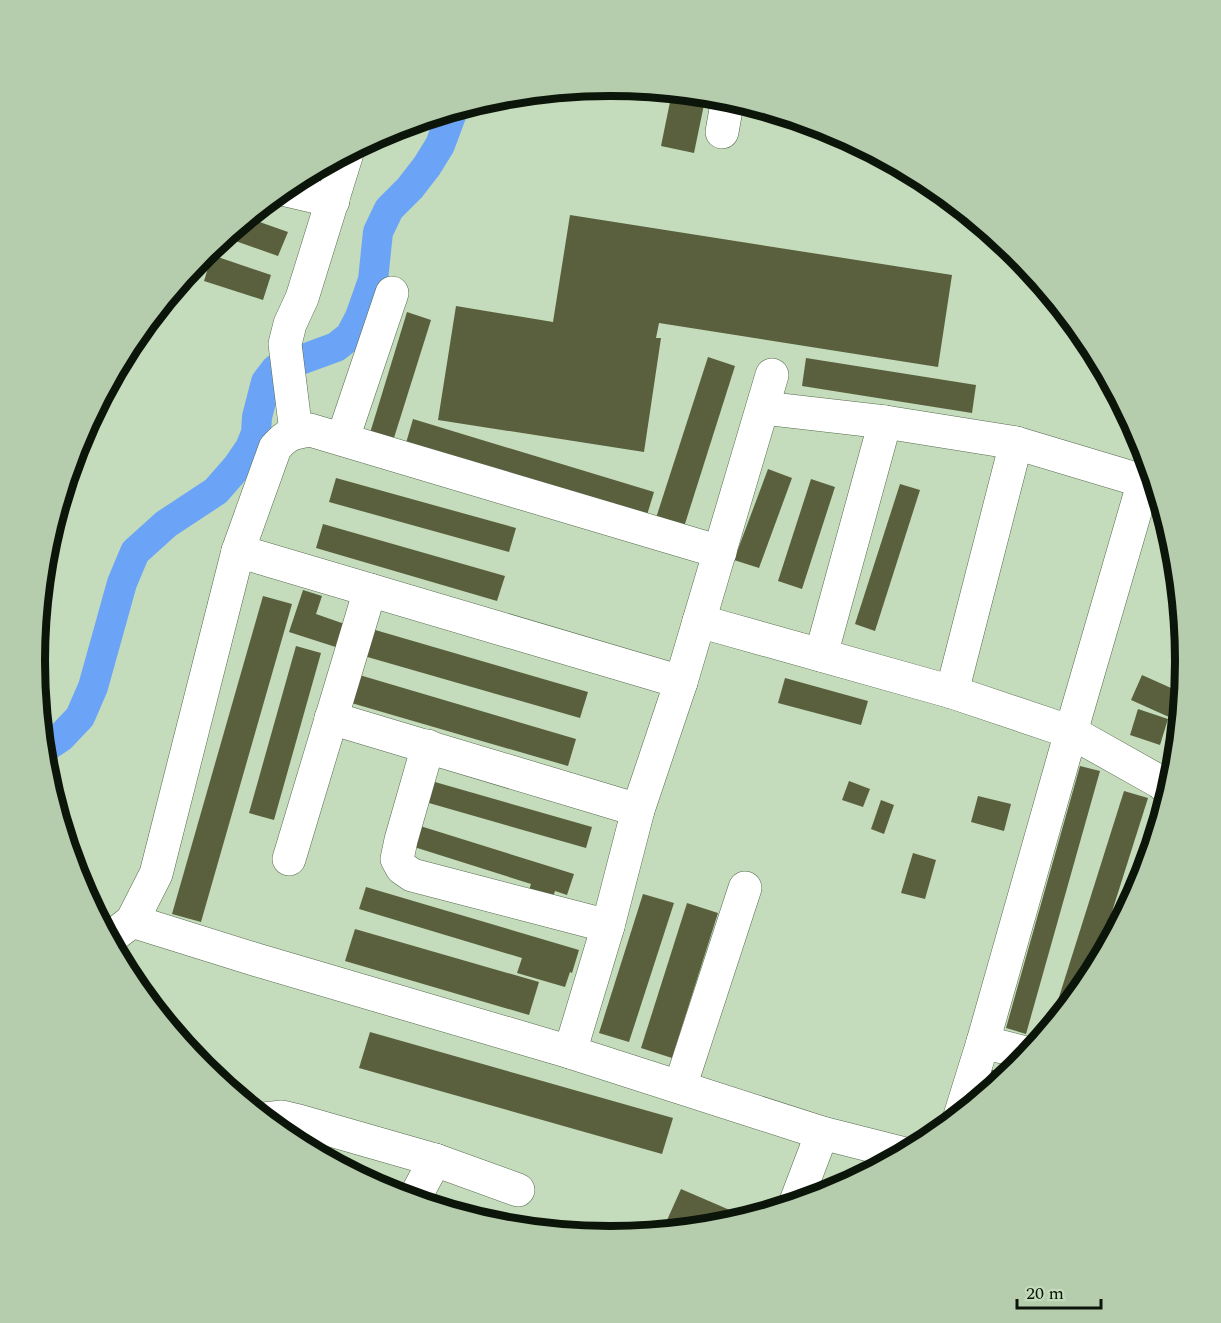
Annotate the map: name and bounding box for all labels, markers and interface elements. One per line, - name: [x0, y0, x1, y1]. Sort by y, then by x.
- scale bar: [1017, 1272, 1101, 1310]
- text: 20 m: [1026, 1280, 1064, 1307]

